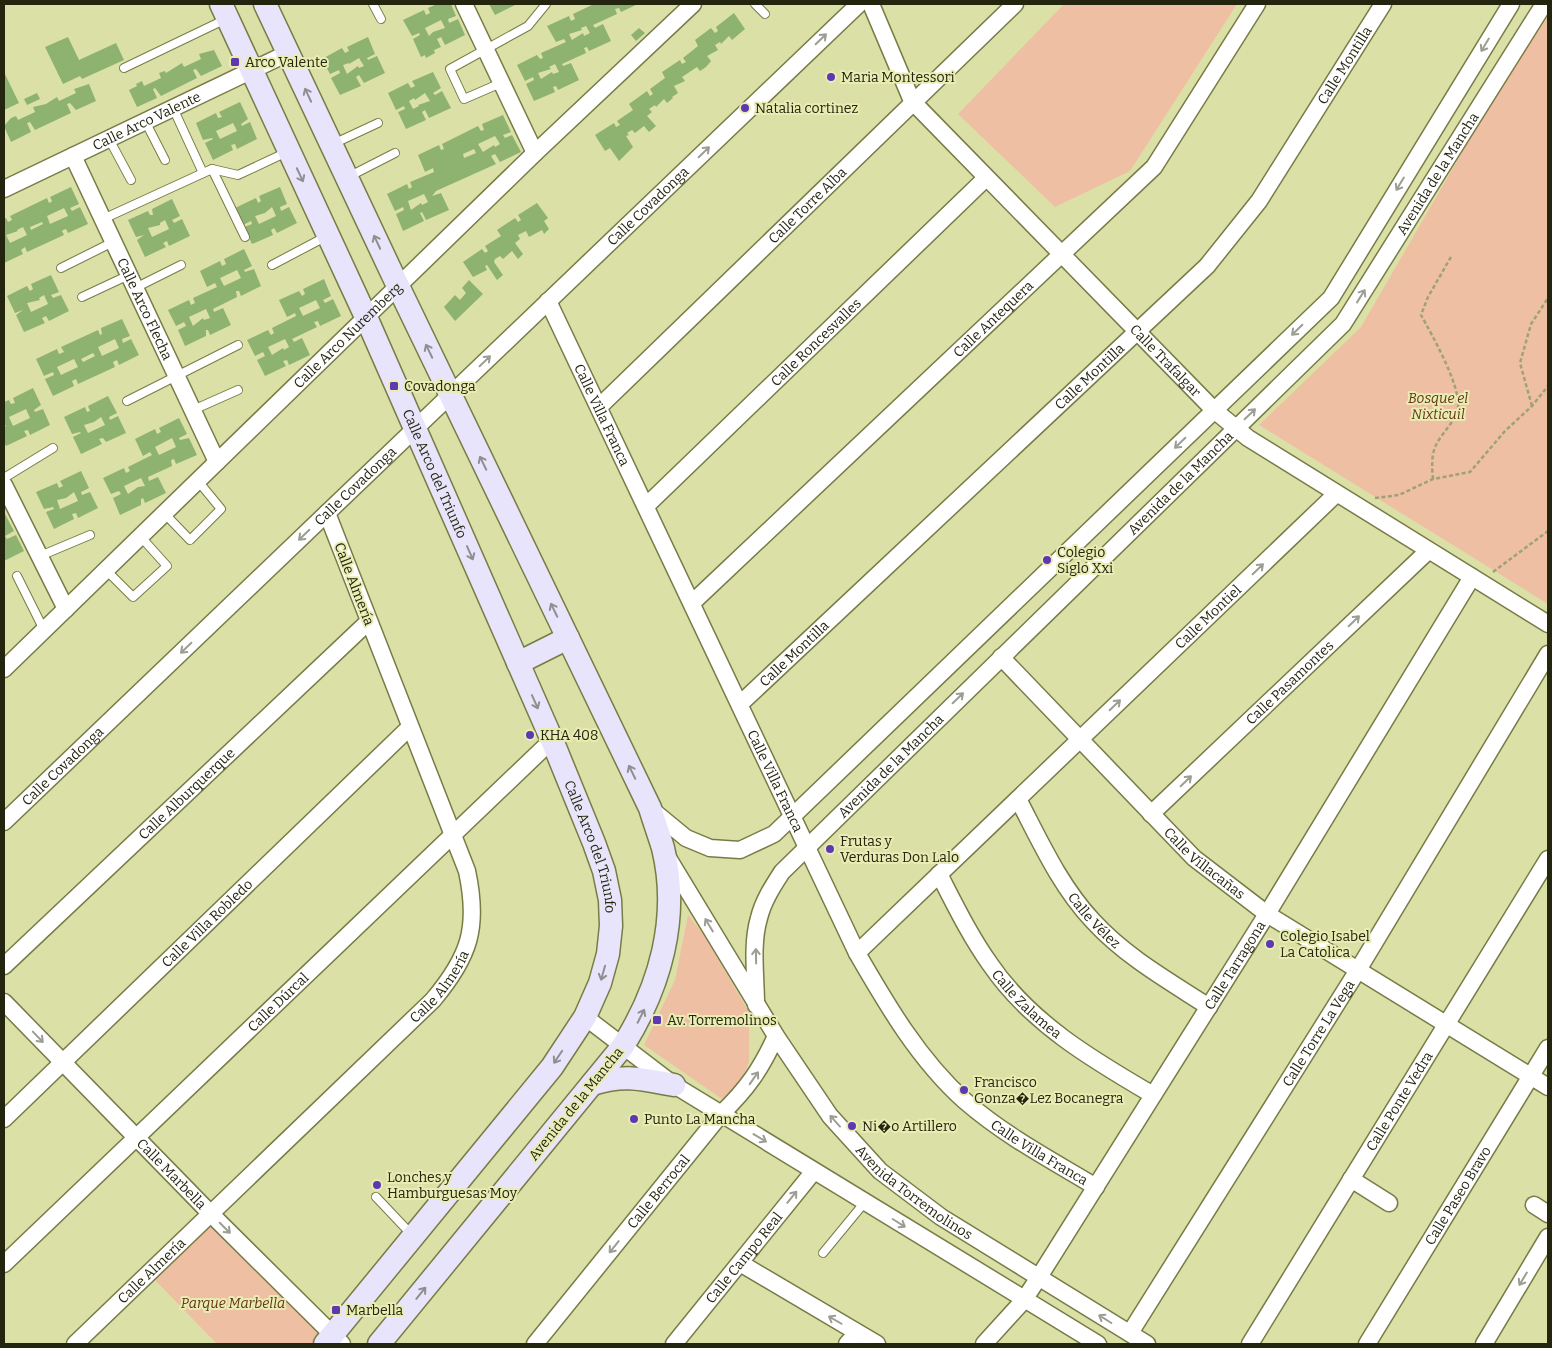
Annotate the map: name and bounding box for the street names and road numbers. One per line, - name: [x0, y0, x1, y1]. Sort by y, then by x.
- street label: Calle Montilla: [1314, 23, 1376, 107]
- street label: Calle Arco Valente: [90, 88, 203, 154]
- street label: Avenida de la Mancha: [1393, 109, 1482, 238]
- street label: Calle Covadonga: [603, 163, 693, 249]
- street label: Calle Torre Alba: [765, 163, 850, 247]
- street label: Calle Arco Flecha: [114, 255, 176, 363]
- street label: Calle Antequera: [949, 277, 1037, 361]
- street label: Calle Arco Nuremberg: [290, 279, 405, 392]
- street label: Calle Roncesvalles: [767, 295, 865, 390]
- street label: Calle Trafalgar: [1126, 321, 1205, 400]
- street label: Calle Montilla: [1051, 339, 1128, 413]
- street label: Calle Villa Franca: [570, 361, 634, 469]
- street label: Calle Arco del Triunfo: [399, 406, 471, 541]
- street label: Avenida de la Mancha: [1124, 427, 1237, 538]
- street label: Calle Covadonga: [311, 443, 400, 529]
- street label: Calle Almería: [330, 540, 378, 628]
- street label: Calle Montiel: [1171, 581, 1245, 652]
- street label: Calle Montilla: [756, 616, 832, 690]
- street label: Calle Pasamontes: [1242, 637, 1337, 728]
- street label: Avenida de la Mancha: [834, 710, 947, 821]
- street label: Calle Covadonga: [18, 723, 107, 809]
- street label: Calle Villa Franca: [744, 727, 807, 835]
- street label: Calle Alburquerque: [135, 744, 238, 843]
- street label: Calle Arco del Triunfo: [561, 778, 619, 914]
- street label: Calle Villacañas: [1161, 824, 1249, 903]
- street label: Calle Villa Robledo: [158, 875, 256, 971]
- street label: Calle Vélez: [1064, 889, 1124, 952]
- street label: Calle Tarragona: [1201, 917, 1269, 1013]
- street label: Calle Almería: [406, 948, 473, 1026]
- street label: Calle Zalamea: [988, 966, 1065, 1042]
- street label: Calle Dúrcal: [244, 969, 312, 1035]
- street label: Calle Torre La Vega: [1278, 976, 1358, 1090]
- street label: Avenida de la Mancha: [525, 1044, 627, 1164]
- street label: Calle Ponte Vedra: [1362, 1048, 1436, 1154]
- street label: Calle Villa Franca: [987, 1116, 1091, 1189]
- street label: Calle Marbella: [133, 1135, 210, 1213]
- street label: Avenida Torremolinos: [852, 1142, 976, 1243]
- street label: Calle Paseo Bravo: [1421, 1143, 1494, 1248]
- street label: Calle Berrocal: [623, 1151, 693, 1232]
- street label: Calle Campo Real: [702, 1209, 786, 1307]
- street label: Calle Almería: [114, 1234, 189, 1307]

